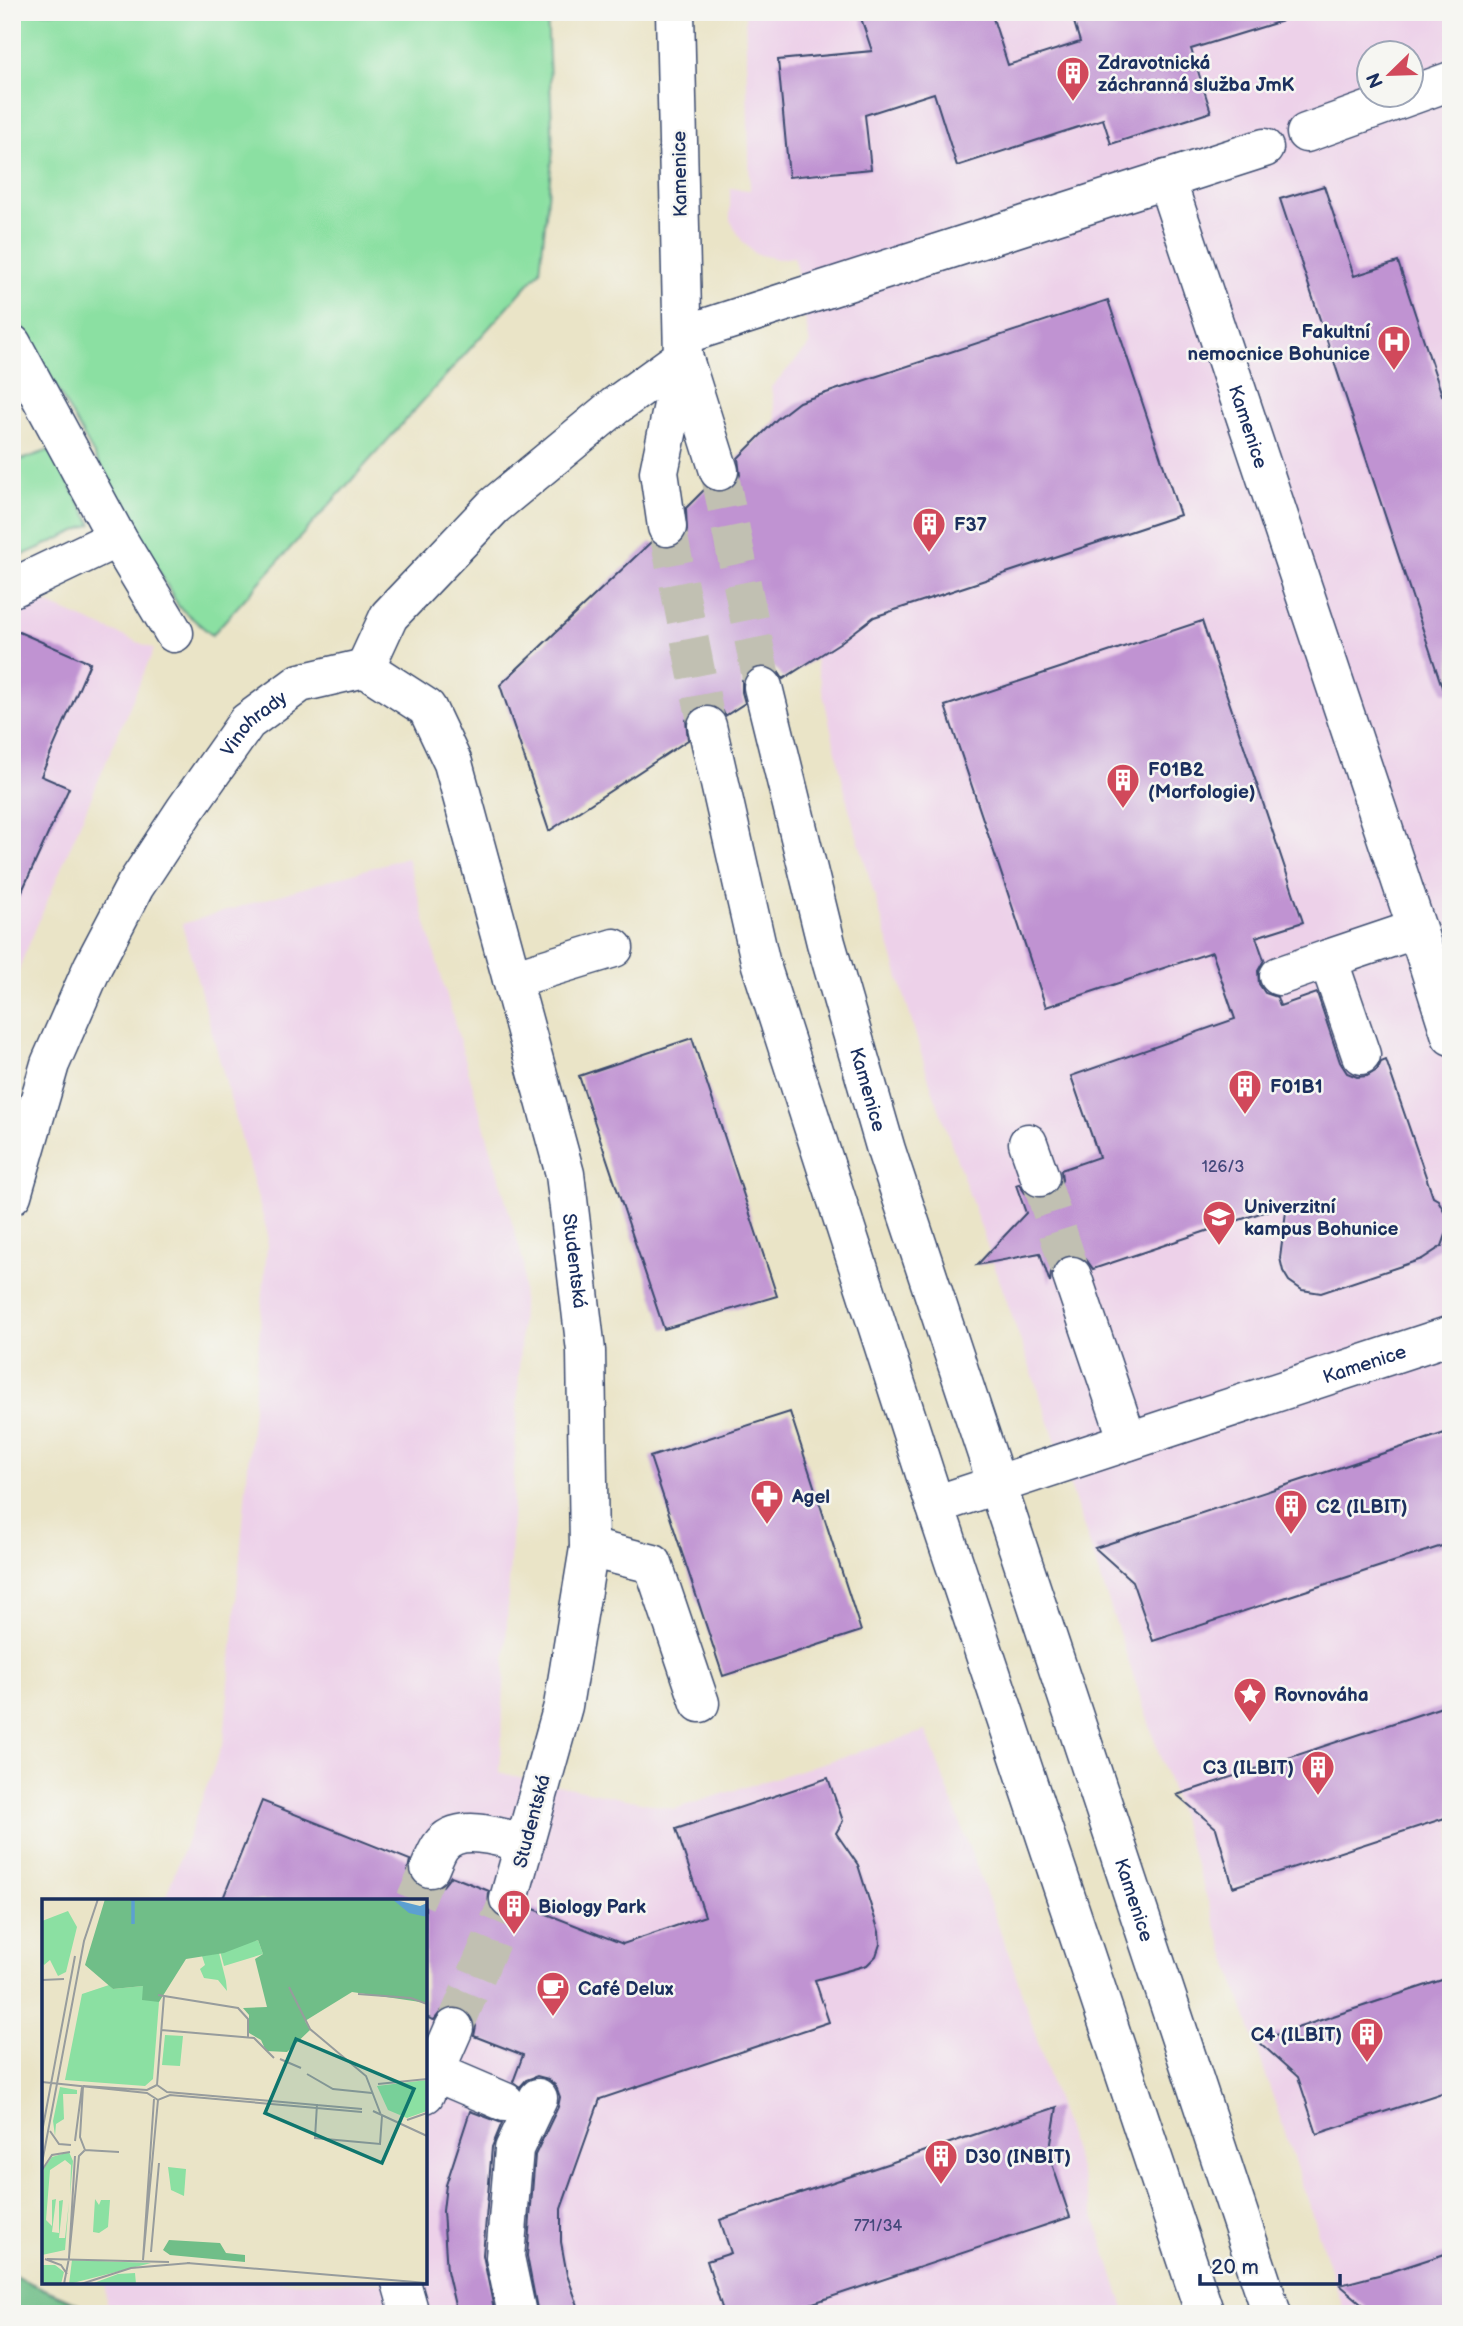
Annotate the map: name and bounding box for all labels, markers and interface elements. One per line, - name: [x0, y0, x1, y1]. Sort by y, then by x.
- north arrow: [1354, 38, 1424, 108]
- place label: Zdravotnická záchranná služba JmK: [1098, 52, 1295, 97]
- building icon: Zdravotnická záchranná služba JmK: [1054, 54, 1092, 103]
- text: N: [1362, 69, 1389, 91]
- street label: Kamenice: [668, 131, 693, 217]
- place label: Fakultní nemocnice Bohunice: [1188, 321, 1370, 366]
- hospital icon: Fakultní nemocnice Bohunice: [1375, 323, 1413, 372]
- street label: Kamenice: [1223, 382, 1272, 472]
- building icon: F37: [910, 505, 948, 554]
- place label: F37: [954, 514, 988, 537]
- street label: Vinohrady: [216, 686, 292, 761]
- place label: F01B2 (Morfologie): [1148, 759, 1256, 804]
- building icon: F01B2 (Morfologie): [1104, 761, 1142, 810]
- street label: Kamenice: [844, 1045, 890, 1134]
- building icon: F01B1: [1226, 1067, 1264, 1116]
- place label: F01B1: [1270, 1076, 1323, 1099]
- house number: 126/3: [1202, 1158, 1244, 1177]
- place label: Univerzitní kampus Bohunice: [1244, 1196, 1399, 1241]
- school or university icon: Univerzitní kampus Bohunice: [1200, 1198, 1238, 1247]
- street label: Studentská: [557, 1212, 591, 1310]
- street label: Kamenice: [1320, 1341, 1409, 1389]
- pharmacy icon: Agel: [748, 1477, 786, 1526]
- place label: Agel: [791, 1486, 830, 1509]
- building icon: C2 (ILBIT): [1272, 1487, 1310, 1536]
- place label: C2 (ILBIT): [1316, 1496, 1408, 1519]
- place icon: Rovnováha: [1231, 1675, 1269, 1724]
- place label: Rovnováha: [1274, 1684, 1369, 1707]
- building icon: C3 (ILBIT): [1299, 1748, 1337, 1797]
- place label: C3 (ILBIT): [1203, 1757, 1294, 1780]
- street label: Studentská: [509, 1772, 556, 1870]
- street label: Kamenice: [1109, 1856, 1158, 1945]
- building icon: Biology Park: [495, 1887, 533, 1936]
- place label: Biology Park: [538, 1896, 646, 1919]
- inset map: [42, 1899, 427, 2284]
- cafe icon: Café Delux: [534, 1969, 572, 2018]
- place label: Café Delux: [578, 1978, 674, 2001]
- building icon: C4 (ILBIT): [1348, 2015, 1386, 2064]
- place label: C4 (ILBIT): [1251, 2024, 1342, 2047]
- building icon: D30 (INBIT): [922, 2137, 960, 2186]
- place label: D30 (INBIT): [965, 2146, 1071, 2169]
- house number: 771/34: [854, 2217, 903, 2236]
- scale bar: [1200, 2242, 1340, 2286]
- text: 20 m: [1211, 2255, 1259, 2280]

